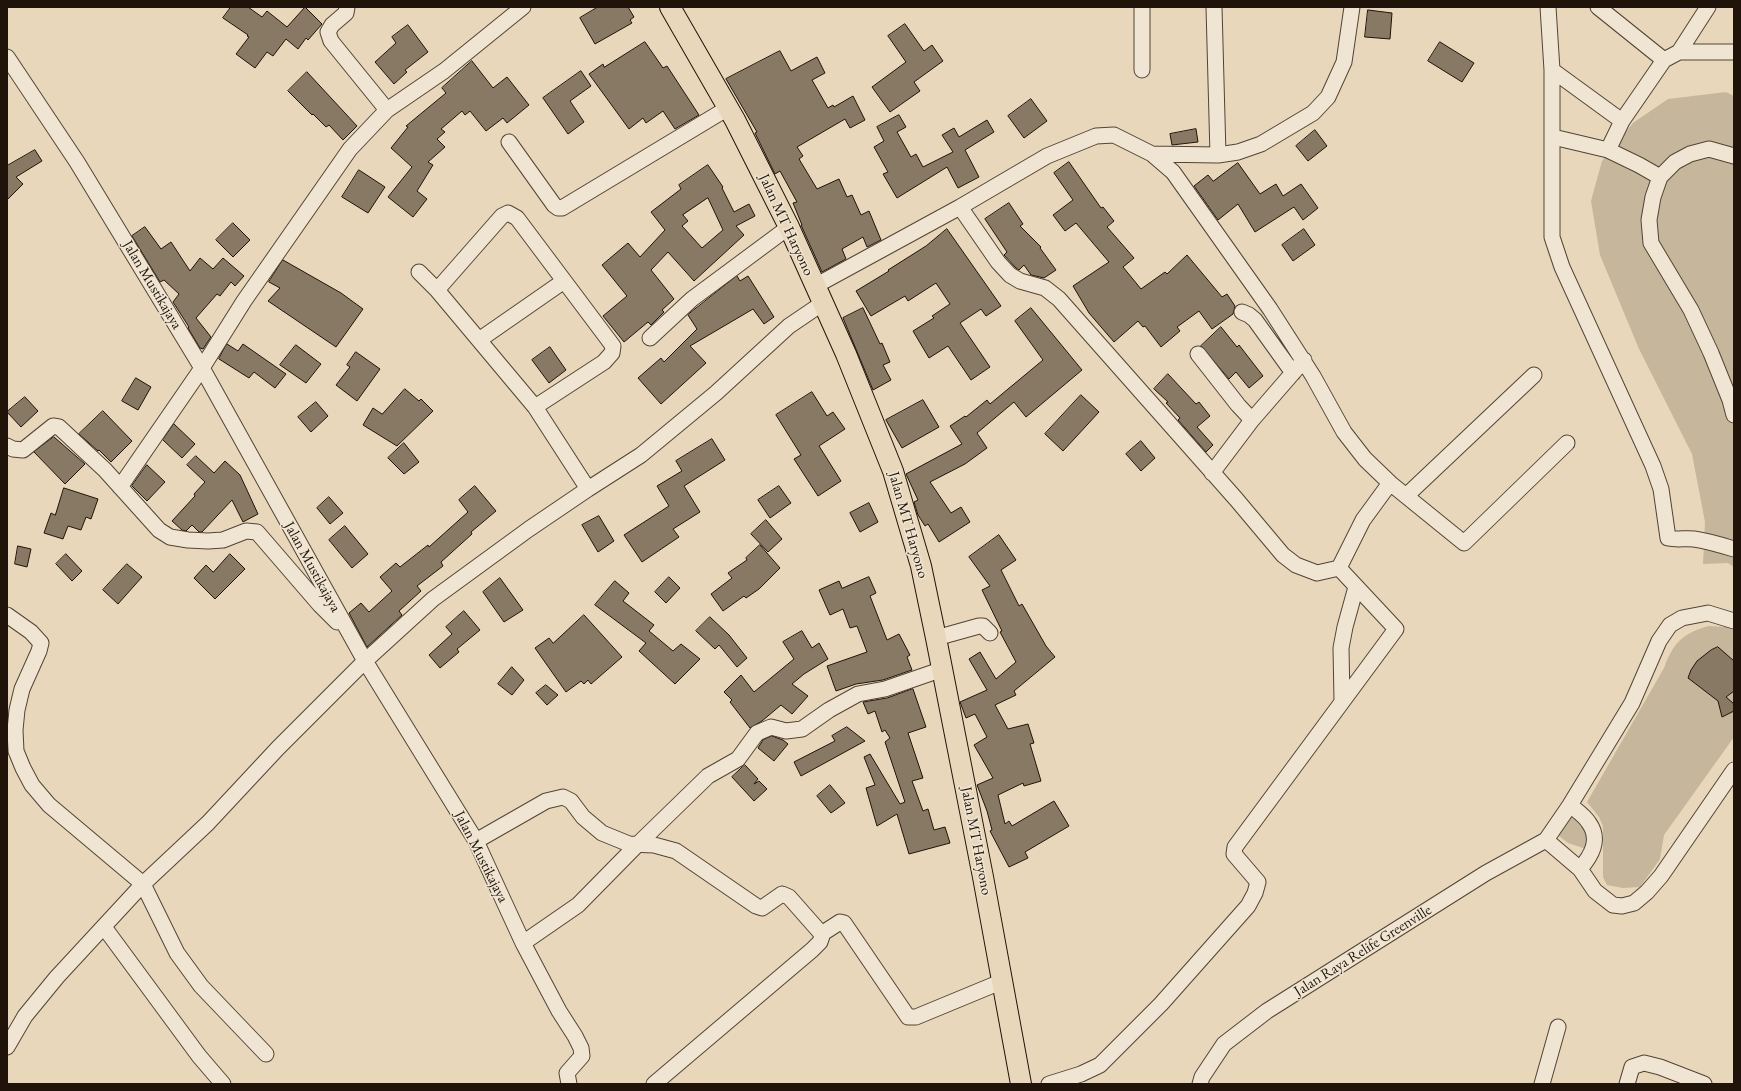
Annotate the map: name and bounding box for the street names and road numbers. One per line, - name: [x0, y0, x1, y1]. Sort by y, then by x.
- street label: Jalan MT Haryono: [755, 171, 817, 279]
- street label: Jalan Mustikajaya: [118, 237, 186, 333]
- street label: Jalan MT Haryono: [884, 470, 932, 580]
- street label: Jalan Mustikajaya: [280, 519, 344, 615]
- street label: Jalan MT Haryono: [957, 785, 995, 897]
- street label: Jalan Mustikajaya: [450, 808, 512, 906]
- street label: Jalan Raya Relife Greenville: [1291, 901, 1435, 1001]

